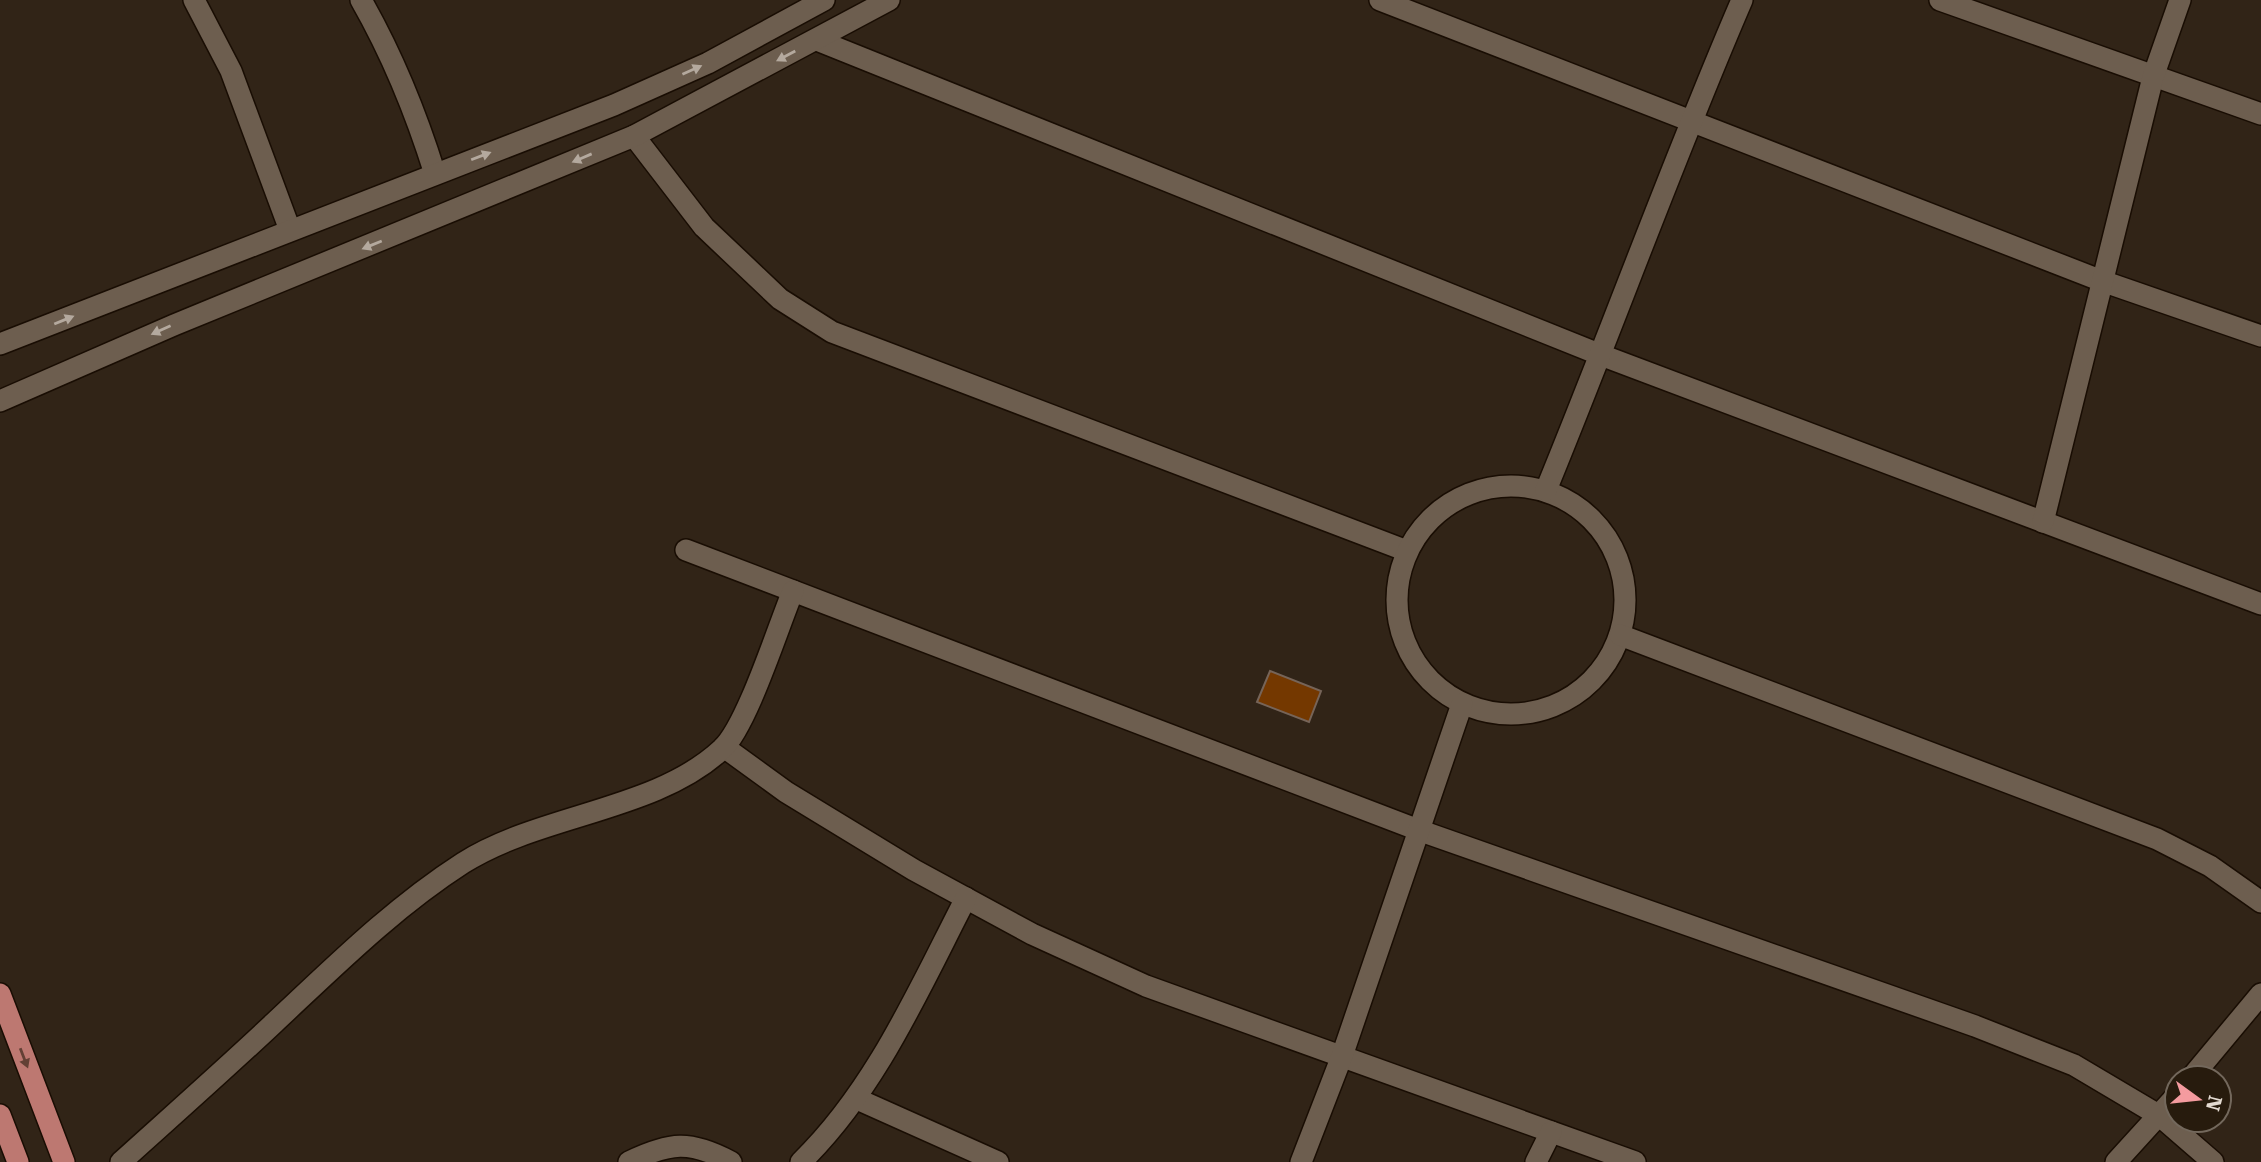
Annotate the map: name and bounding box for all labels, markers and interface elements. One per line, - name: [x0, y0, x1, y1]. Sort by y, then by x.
- one-way arrow: [776, 51, 796, 62]
- one-way arrow: [681, 64, 702, 75]
- one-way arrow: [471, 151, 492, 162]
- one-way arrow: [571, 152, 592, 163]
- one-way arrow: [361, 239, 382, 250]
- one-way arrow: [54, 315, 75, 326]
- one-way arrow: [151, 325, 172, 336]
- one-way arrow: [19, 1048, 30, 1069]
- north arrow: [2163, 1064, 2233, 1134]
- text: N: [2201, 1093, 2227, 1114]

